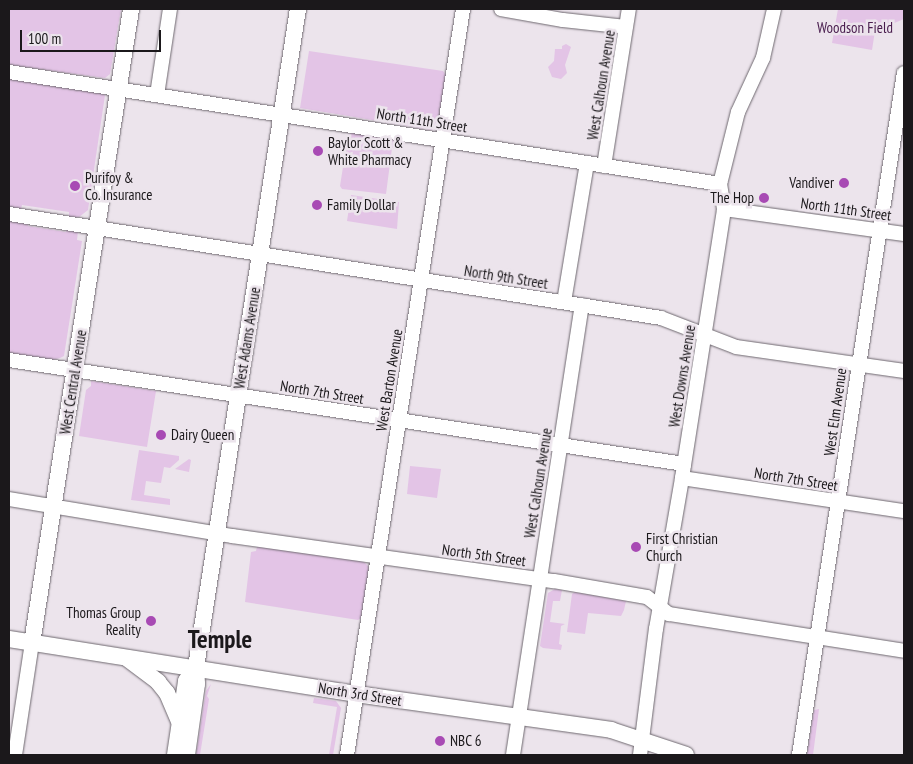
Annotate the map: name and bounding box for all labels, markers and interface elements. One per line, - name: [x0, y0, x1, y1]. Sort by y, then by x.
- park label: Woodson Field: [817, 19, 893, 37]
- scale bar: [22, 20, 164, 52]
- street label: West Calhoun Avenue: [583, 28, 619, 142]
- text: 100 m: [28, 29, 61, 48]
- street label: North 11th Street: [375, 104, 469, 136]
- place label: Baylor Scott & White Pharmacy: [328, 133, 411, 168]
- marker: Baylor Scott & White Pharmacy: [312, 145, 324, 157]
- place label: Purifoy & Co. Insurance: [85, 168, 153, 203]
- place label: Vandiver: [789, 174, 834, 192]
- marker: Vandiver: [838, 177, 850, 189]
- marker: Purifoy & Co. Insurance: [69, 180, 81, 192]
- place label: The Hop: [710, 189, 754, 207]
- marker: The Hop: [758, 192, 770, 204]
- street label: North 11th Street: [800, 194, 892, 224]
- place label: Family Dollar: [327, 196, 396, 214]
- marker: Family Dollar: [311, 199, 323, 211]
- street label: North 9th Street: [463, 261, 549, 293]
- street label: West Adams Avenue: [230, 285, 264, 391]
- street label: West Downs Avenue: [665, 323, 699, 429]
- street label: West Barton Avenue: [372, 327, 406, 433]
- street label: West Central Avenue: [56, 328, 90, 436]
- street label: West Elm Avenue: [820, 367, 850, 457]
- street label: North 7th Street: [279, 377, 365, 407]
- place label: Dairy Queen: [171, 426, 235, 444]
- street label: West Calhoun Avenue: [520, 426, 556, 540]
- marker: Dairy Queen: [155, 429, 167, 441]
- street label: North 7th Street: [753, 464, 839, 494]
- place label: First Christian Church: [646, 529, 718, 564]
- street label: North 5th Street: [441, 540, 527, 570]
- marker: First Christian Church: [630, 541, 642, 553]
- place label: Thomas Group Reality: [66, 603, 141, 638]
- marker: Thomas Group Reality: [145, 615, 157, 627]
- district label: Temple: [188, 624, 252, 654]
- street label: North 3rd Street: [317, 679, 403, 709]
- place label: NBC 6: [450, 732, 482, 750]
- marker: NBC 6: [434, 735, 446, 747]

